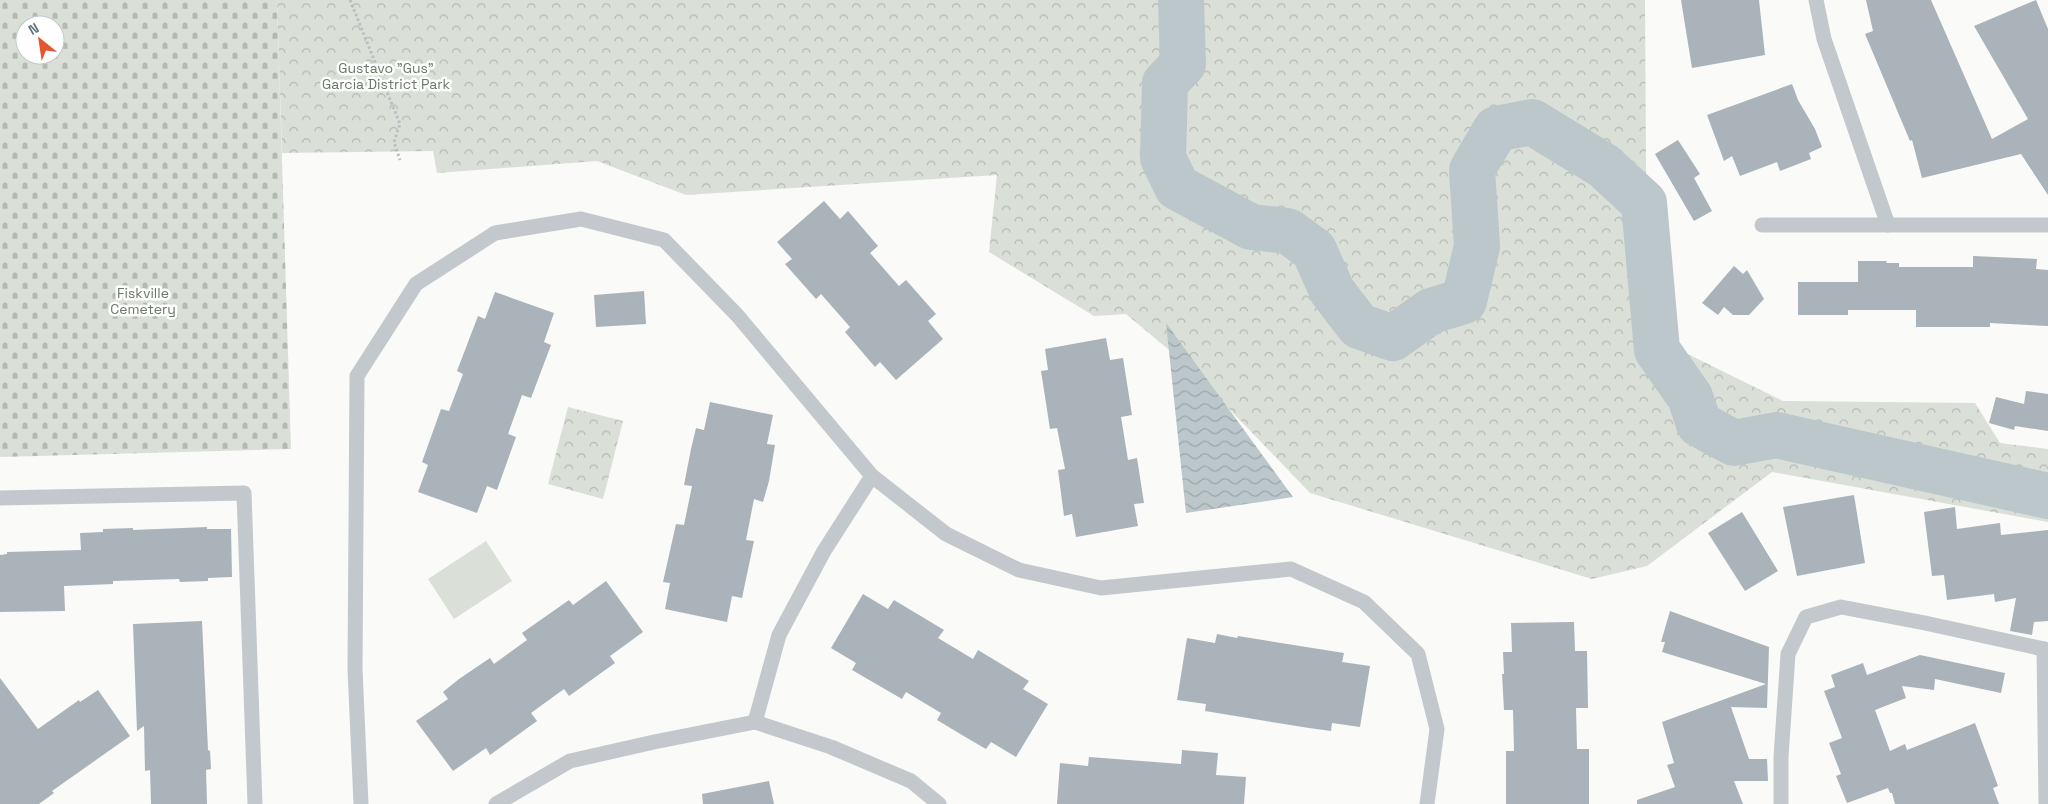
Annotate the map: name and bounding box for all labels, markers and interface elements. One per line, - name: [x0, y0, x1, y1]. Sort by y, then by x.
- north arrow: [15, 15, 65, 65]
- text: N: [25, 19, 42, 39]
- park label: Gustavo "Gus" Garcia District Park: [322, 59, 451, 93]
- park label: Fiskville Cemetery: [110, 284, 176, 318]

